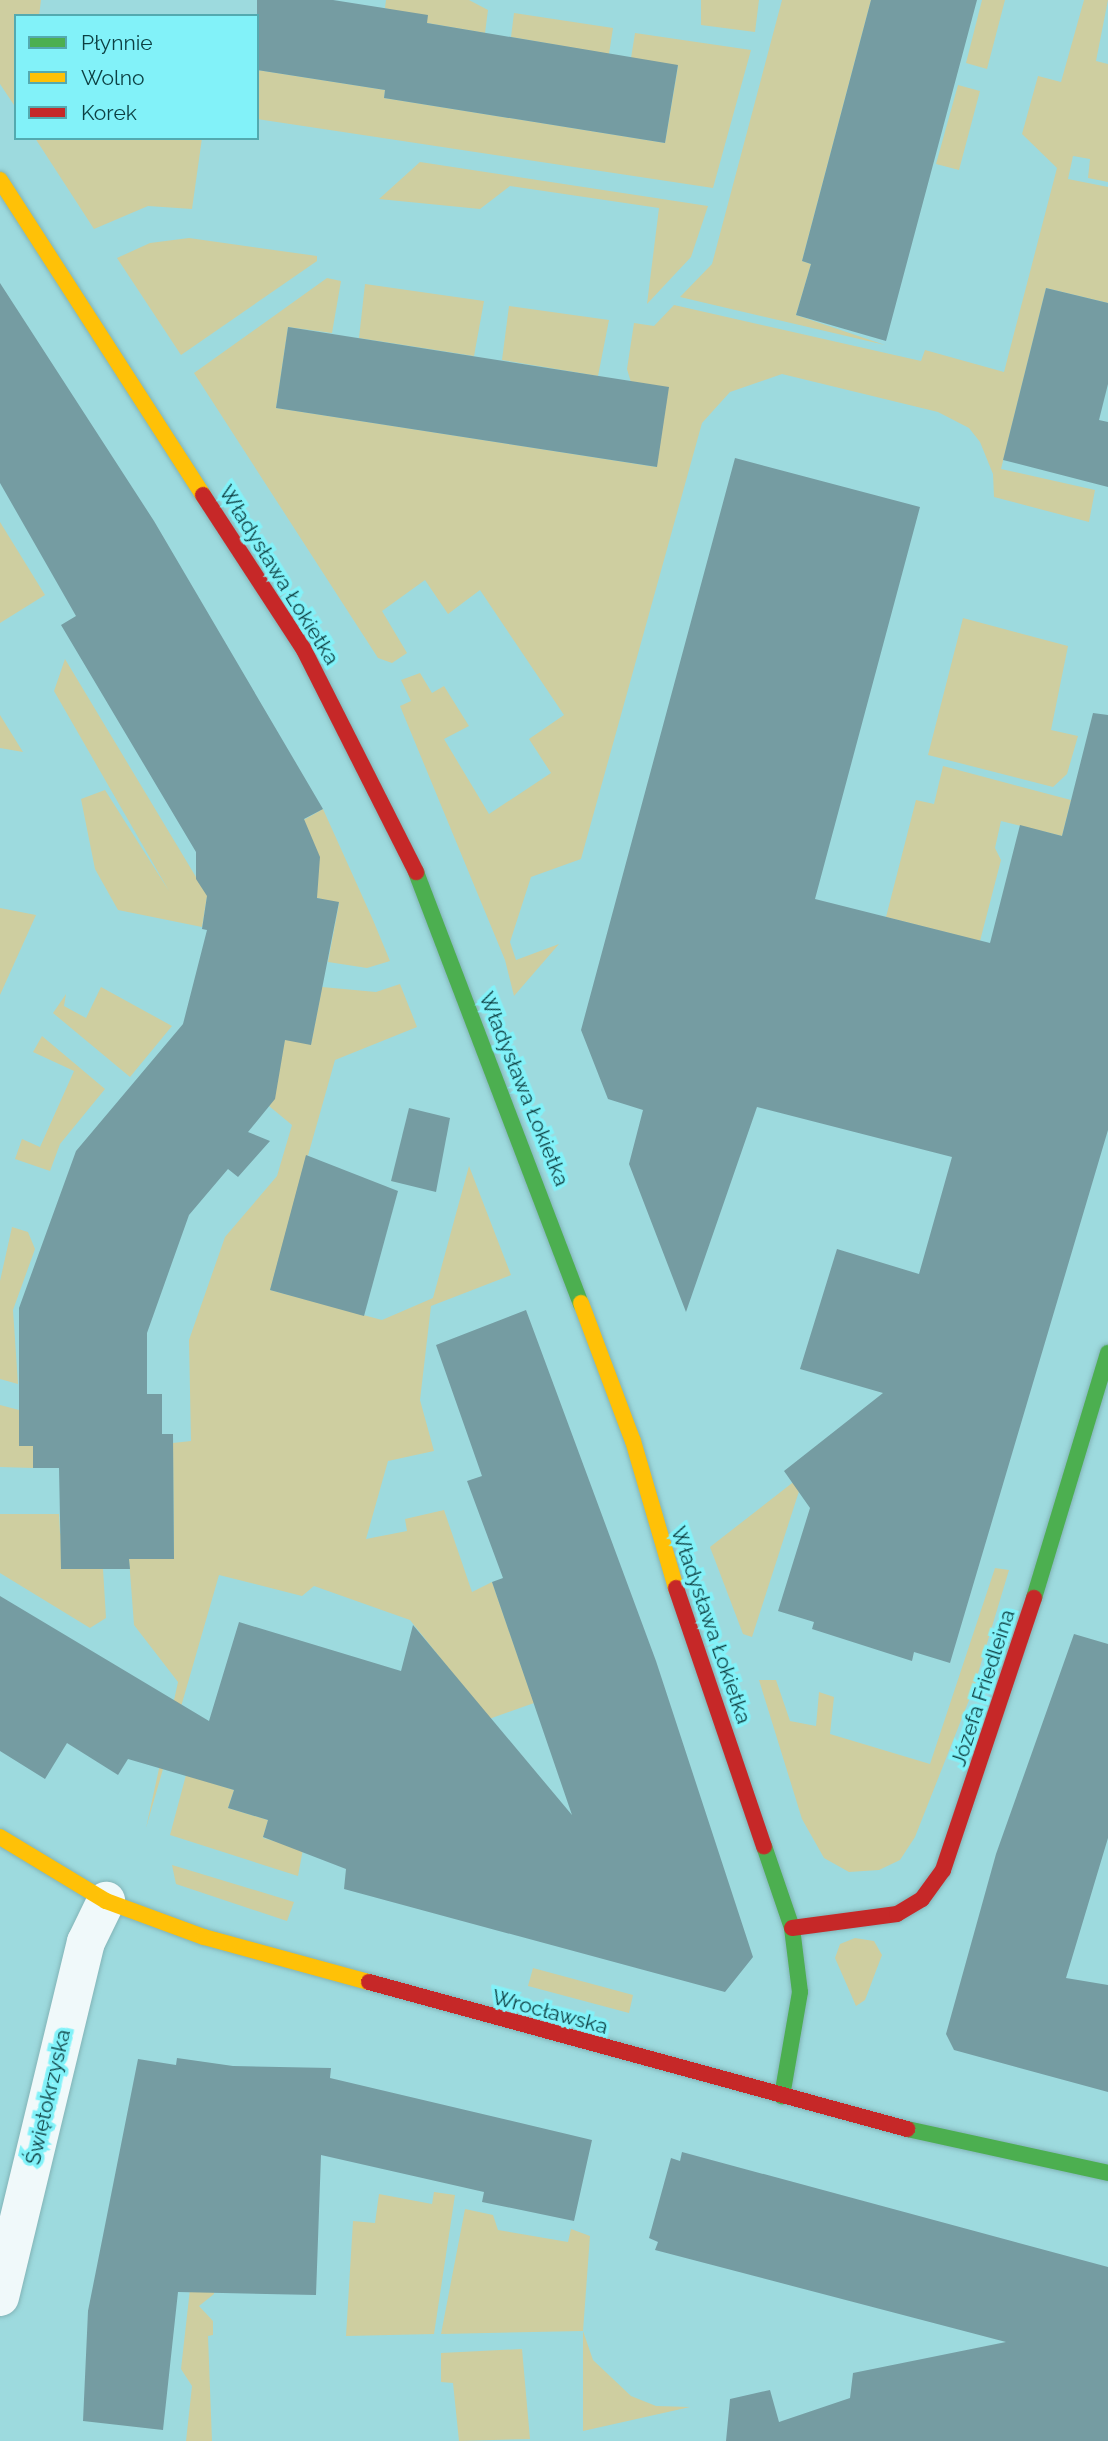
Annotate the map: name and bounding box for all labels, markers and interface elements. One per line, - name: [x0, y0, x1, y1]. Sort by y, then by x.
- legend: [14, 14, 259, 140]
- text: Płynnie: [81, 30, 153, 55]
- text: Wolno: [81, 65, 145, 90]
- text: Korek: [81, 100, 137, 125]
- street label: Władysława Łokietka: [214, 481, 344, 669]
- street label: Władysława Łokietka: [474, 988, 574, 1190]
- street label: Władysława Łokietka: [665, 1523, 757, 1727]
- street label: Józefa Friedleina: [946, 1606, 1020, 1770]
- street label: Wrocławska: [489, 1984, 611, 2040]
- street label: Świętokrzyska: [20, 2027, 76, 2167]

